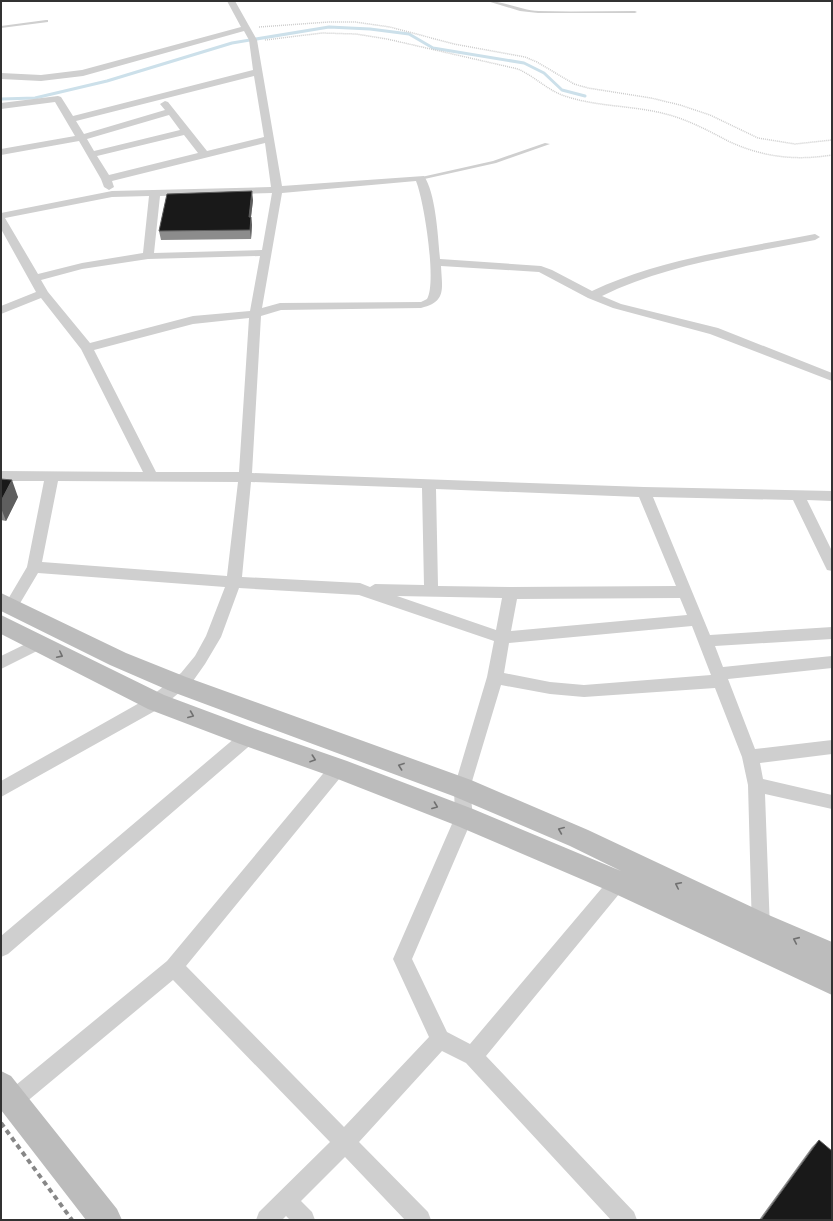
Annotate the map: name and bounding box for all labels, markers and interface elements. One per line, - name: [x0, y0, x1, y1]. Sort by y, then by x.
- one-way arrow: [56, 651, 63, 658]
- one-way arrow: [187, 711, 194, 719]
- one-way arrow: [310, 755, 317, 763]
- one-way arrow: [398, 762, 405, 771]
- one-way arrow: [431, 801, 438, 809]
- one-way arrow: [557, 827, 565, 835]
- one-way arrow: [675, 882, 683, 890]
- one-way arrow: [793, 937, 800, 945]

